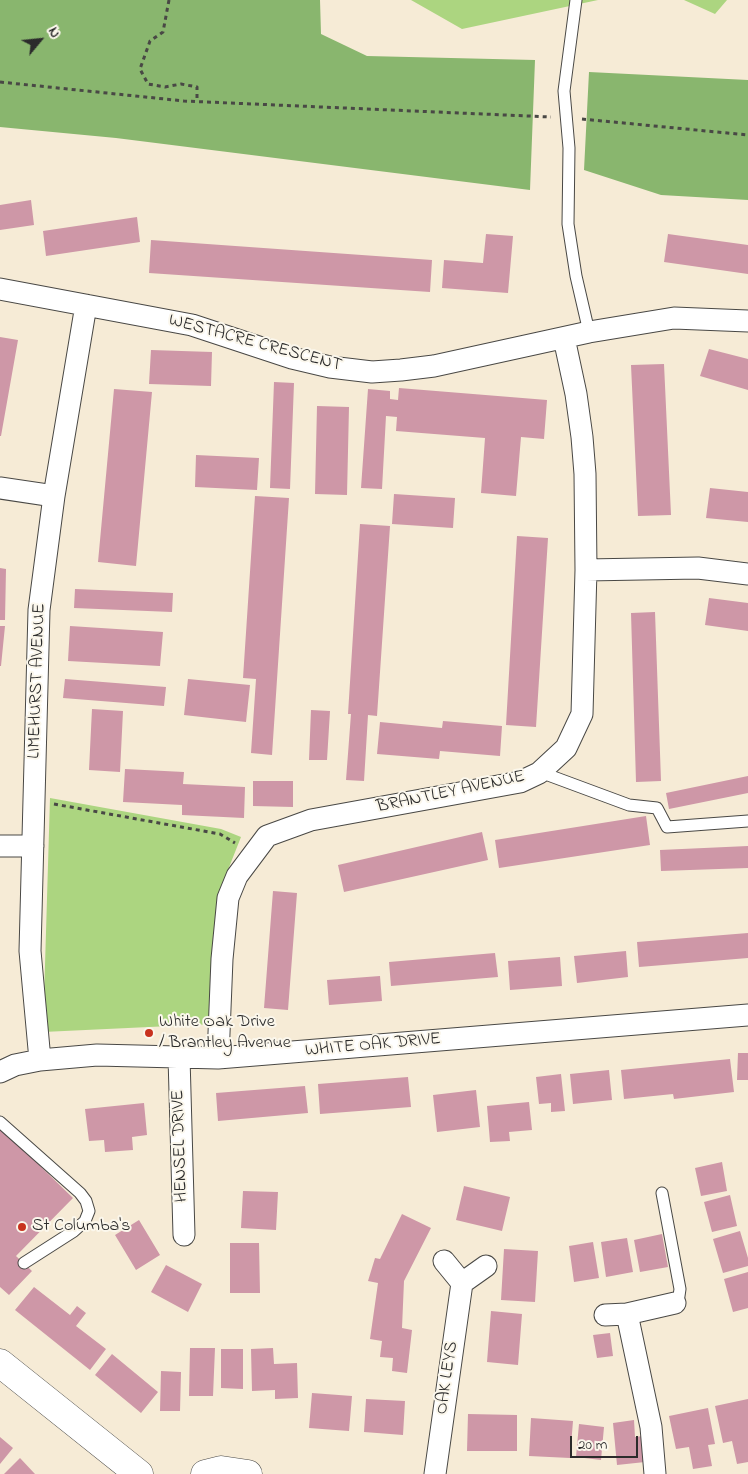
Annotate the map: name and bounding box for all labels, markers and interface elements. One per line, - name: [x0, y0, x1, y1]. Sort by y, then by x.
- north arrow: [15, 15, 65, 65]
- text: N: [42, 24, 65, 42]
- street label: WESTACRE CRESCENT: [166, 310, 344, 378]
- street label: LIMEHURST AVENUE: [24, 603, 52, 759]
- street label: BRANTLEY AVENUE: [375, 767, 527, 819]
- place label: White Oak Drive / Brantley Avenue: [159, 1012, 291, 1054]
- marker: White Oak Drive / Brantley Avenue: [143, 1027, 155, 1039]
- street label: WHITE OAK DRIVE: [304, 1029, 442, 1063]
- street label: HENSEL DRIVE: [168, 1089, 194, 1203]
- place label: St Columba's: [32, 1216, 130, 1238]
- marker: St Columba's: [16, 1221, 28, 1233]
- street label: OAK LEYS: [432, 1340, 464, 1416]
- scale bar: [573, 1426, 640, 1458]
- text: 20 m: [578, 1434, 607, 1456]

